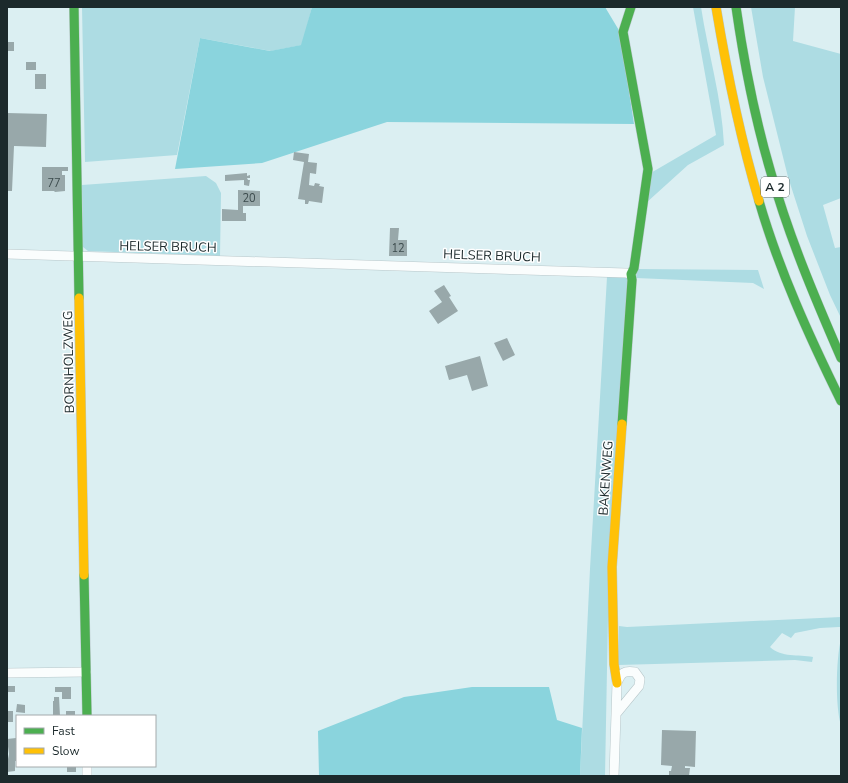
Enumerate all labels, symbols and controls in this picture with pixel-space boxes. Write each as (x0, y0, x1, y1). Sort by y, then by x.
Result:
house number: 77 (47, 176, 61, 191)
road number: A 2 (761, 177, 789, 197)
house number: 20 (242, 191, 256, 206)
street label: HELSER BRUCH (119, 237, 217, 257)
house number: 12 (391, 241, 405, 256)
street label: HELSER BRUCH (443, 245, 541, 267)
street label: BORNHOLZWEG (59, 310, 79, 414)
street label: BAKENWEG (594, 440, 618, 516)
legend (16, 715, 156, 767)
text: Fast (52, 723, 75, 739)
text: Slow (52, 743, 80, 759)

